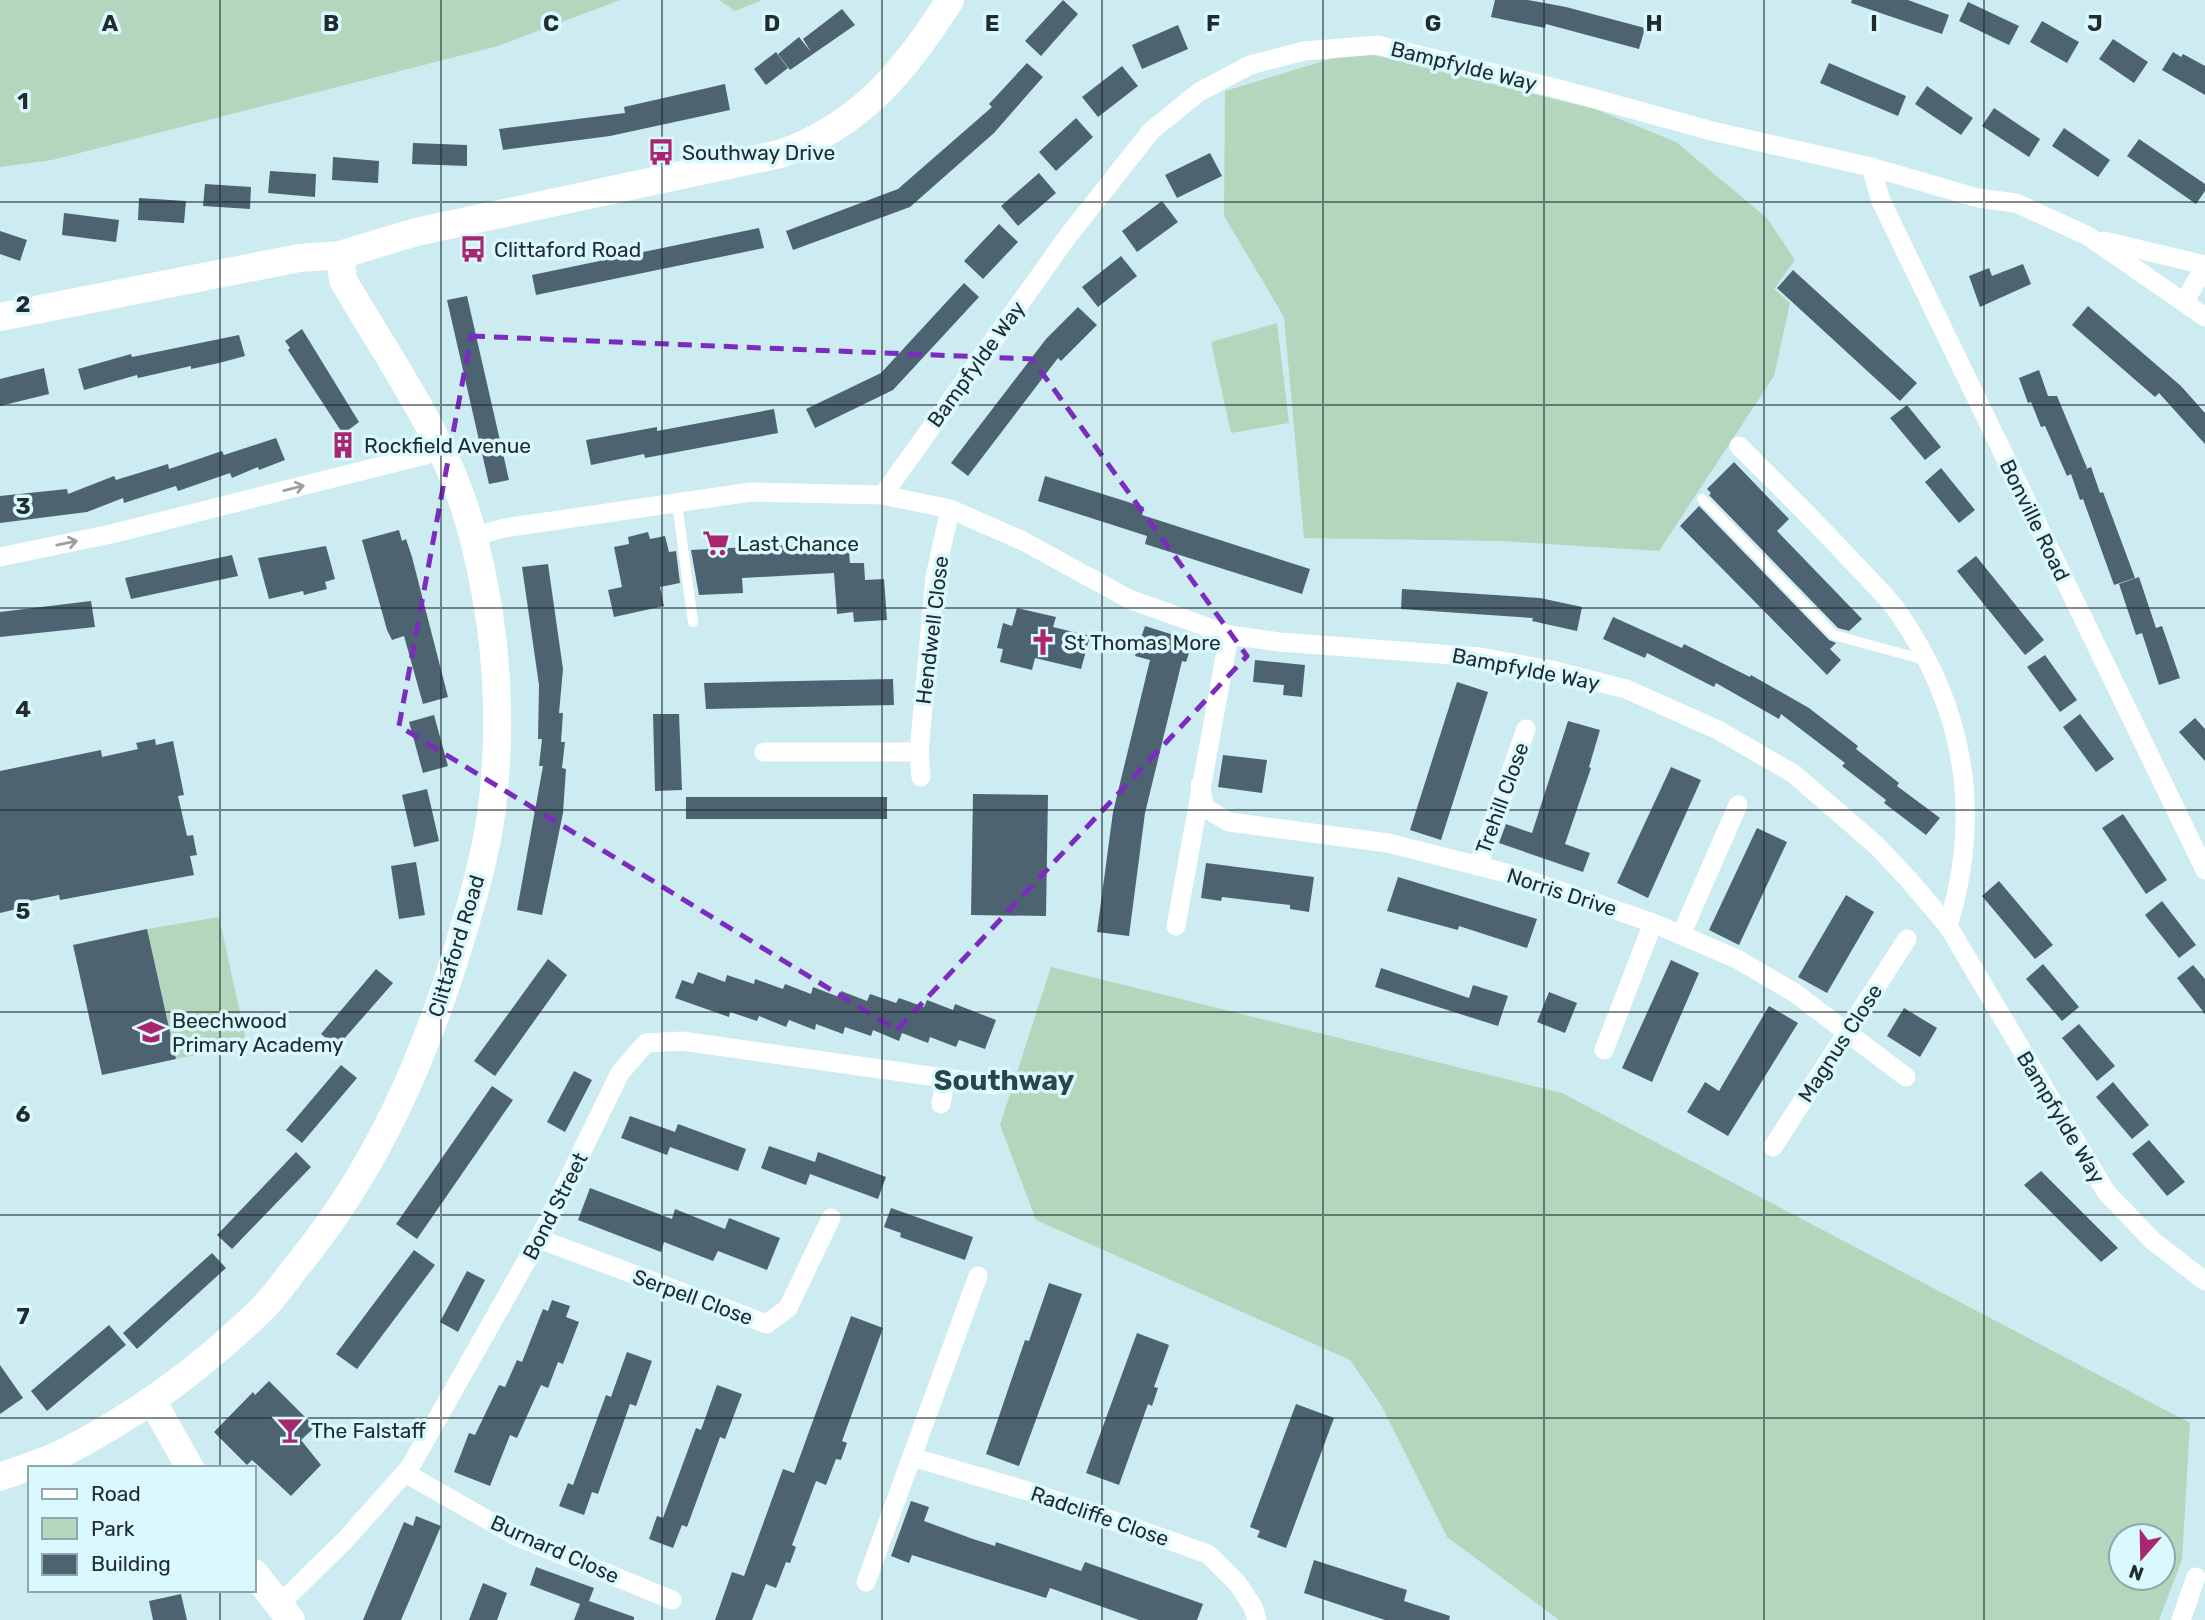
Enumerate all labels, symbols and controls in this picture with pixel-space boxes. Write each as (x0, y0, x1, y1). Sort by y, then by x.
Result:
text: A (102, 9, 119, 37)
text: B (323, 9, 339, 37)
text: C (543, 9, 559, 37)
text: D (764, 9, 780, 37)
text: E (985, 9, 999, 37)
text: F (1206, 9, 1220, 37)
text: G (1425, 9, 1441, 37)
text: H (1645, 9, 1663, 37)
text: I (1870, 9, 1878, 37)
text: J (2087, 9, 2103, 37)
street label: Bampfylde Way (1388, 36, 1540, 96)
text: 1 (17, 87, 29, 115)
bus stop icon: Southway Drive (646, 137, 676, 167)
place label: Southway Drive (682, 140, 835, 165)
bus stop icon: Clittaford Road (458, 234, 488, 264)
place label: Clittaford Road (494, 237, 641, 262)
text: 2 (16, 290, 30, 318)
street label: Bampfylde Way (922, 296, 1030, 432)
building icon: Rockfield Avenue (328, 430, 358, 460)
place label: Rockfield Avenue (364, 433, 531, 458)
street label: Bonville Road (1995, 455, 2075, 585)
one-way arrow (282, 481, 305, 494)
text: 3 (15, 492, 31, 520)
supermarket icon: Last Chance (701, 528, 731, 558)
place label: Last Chance (737, 531, 859, 556)
one-way arrow (55, 536, 78, 550)
street label: Hendwell Close (910, 554, 954, 706)
church icon: St Thomas More (1028, 627, 1058, 657)
place label: St Thomas More (1064, 630, 1221, 655)
street label: Bampfylde Way (1450, 642, 1602, 696)
text: 4 (15, 695, 31, 723)
street label: Trehill Close (1470, 739, 1534, 857)
street label: Norris Drive (1504, 862, 1620, 922)
street label: Clittaford Road (423, 872, 489, 1020)
text: 5 (16, 897, 31, 925)
street label: Magnus Close (1793, 979, 1887, 1107)
place label: Beechwood Primary Academy (172, 1008, 344, 1057)
school or university icon: Beechwood Primary Academy (136, 1017, 166, 1047)
street label: Bampfylde Way (2012, 1046, 2111, 1188)
district label: Southway (934, 1064, 1074, 1097)
text: 6 (16, 1100, 31, 1128)
street label: Bond Street (517, 1148, 593, 1264)
street label: Serpell Close (630, 1264, 756, 1330)
text: 7 (16, 1302, 30, 1330)
bar icon: The Falstaff (275, 1415, 305, 1445)
place label: The Falstaff (311, 1418, 426, 1443)
legend (28, 1466, 256, 1592)
text: Road (91, 1481, 141, 1506)
street label: Radcliffe Close (1028, 1481, 1172, 1551)
street label: Burnard Close (487, 1510, 623, 1588)
text: Park (91, 1516, 135, 1541)
north arrow (2107, 1522, 2177, 1592)
text: Building (91, 1551, 171, 1576)
text: N (2126, 1559, 2147, 1586)

